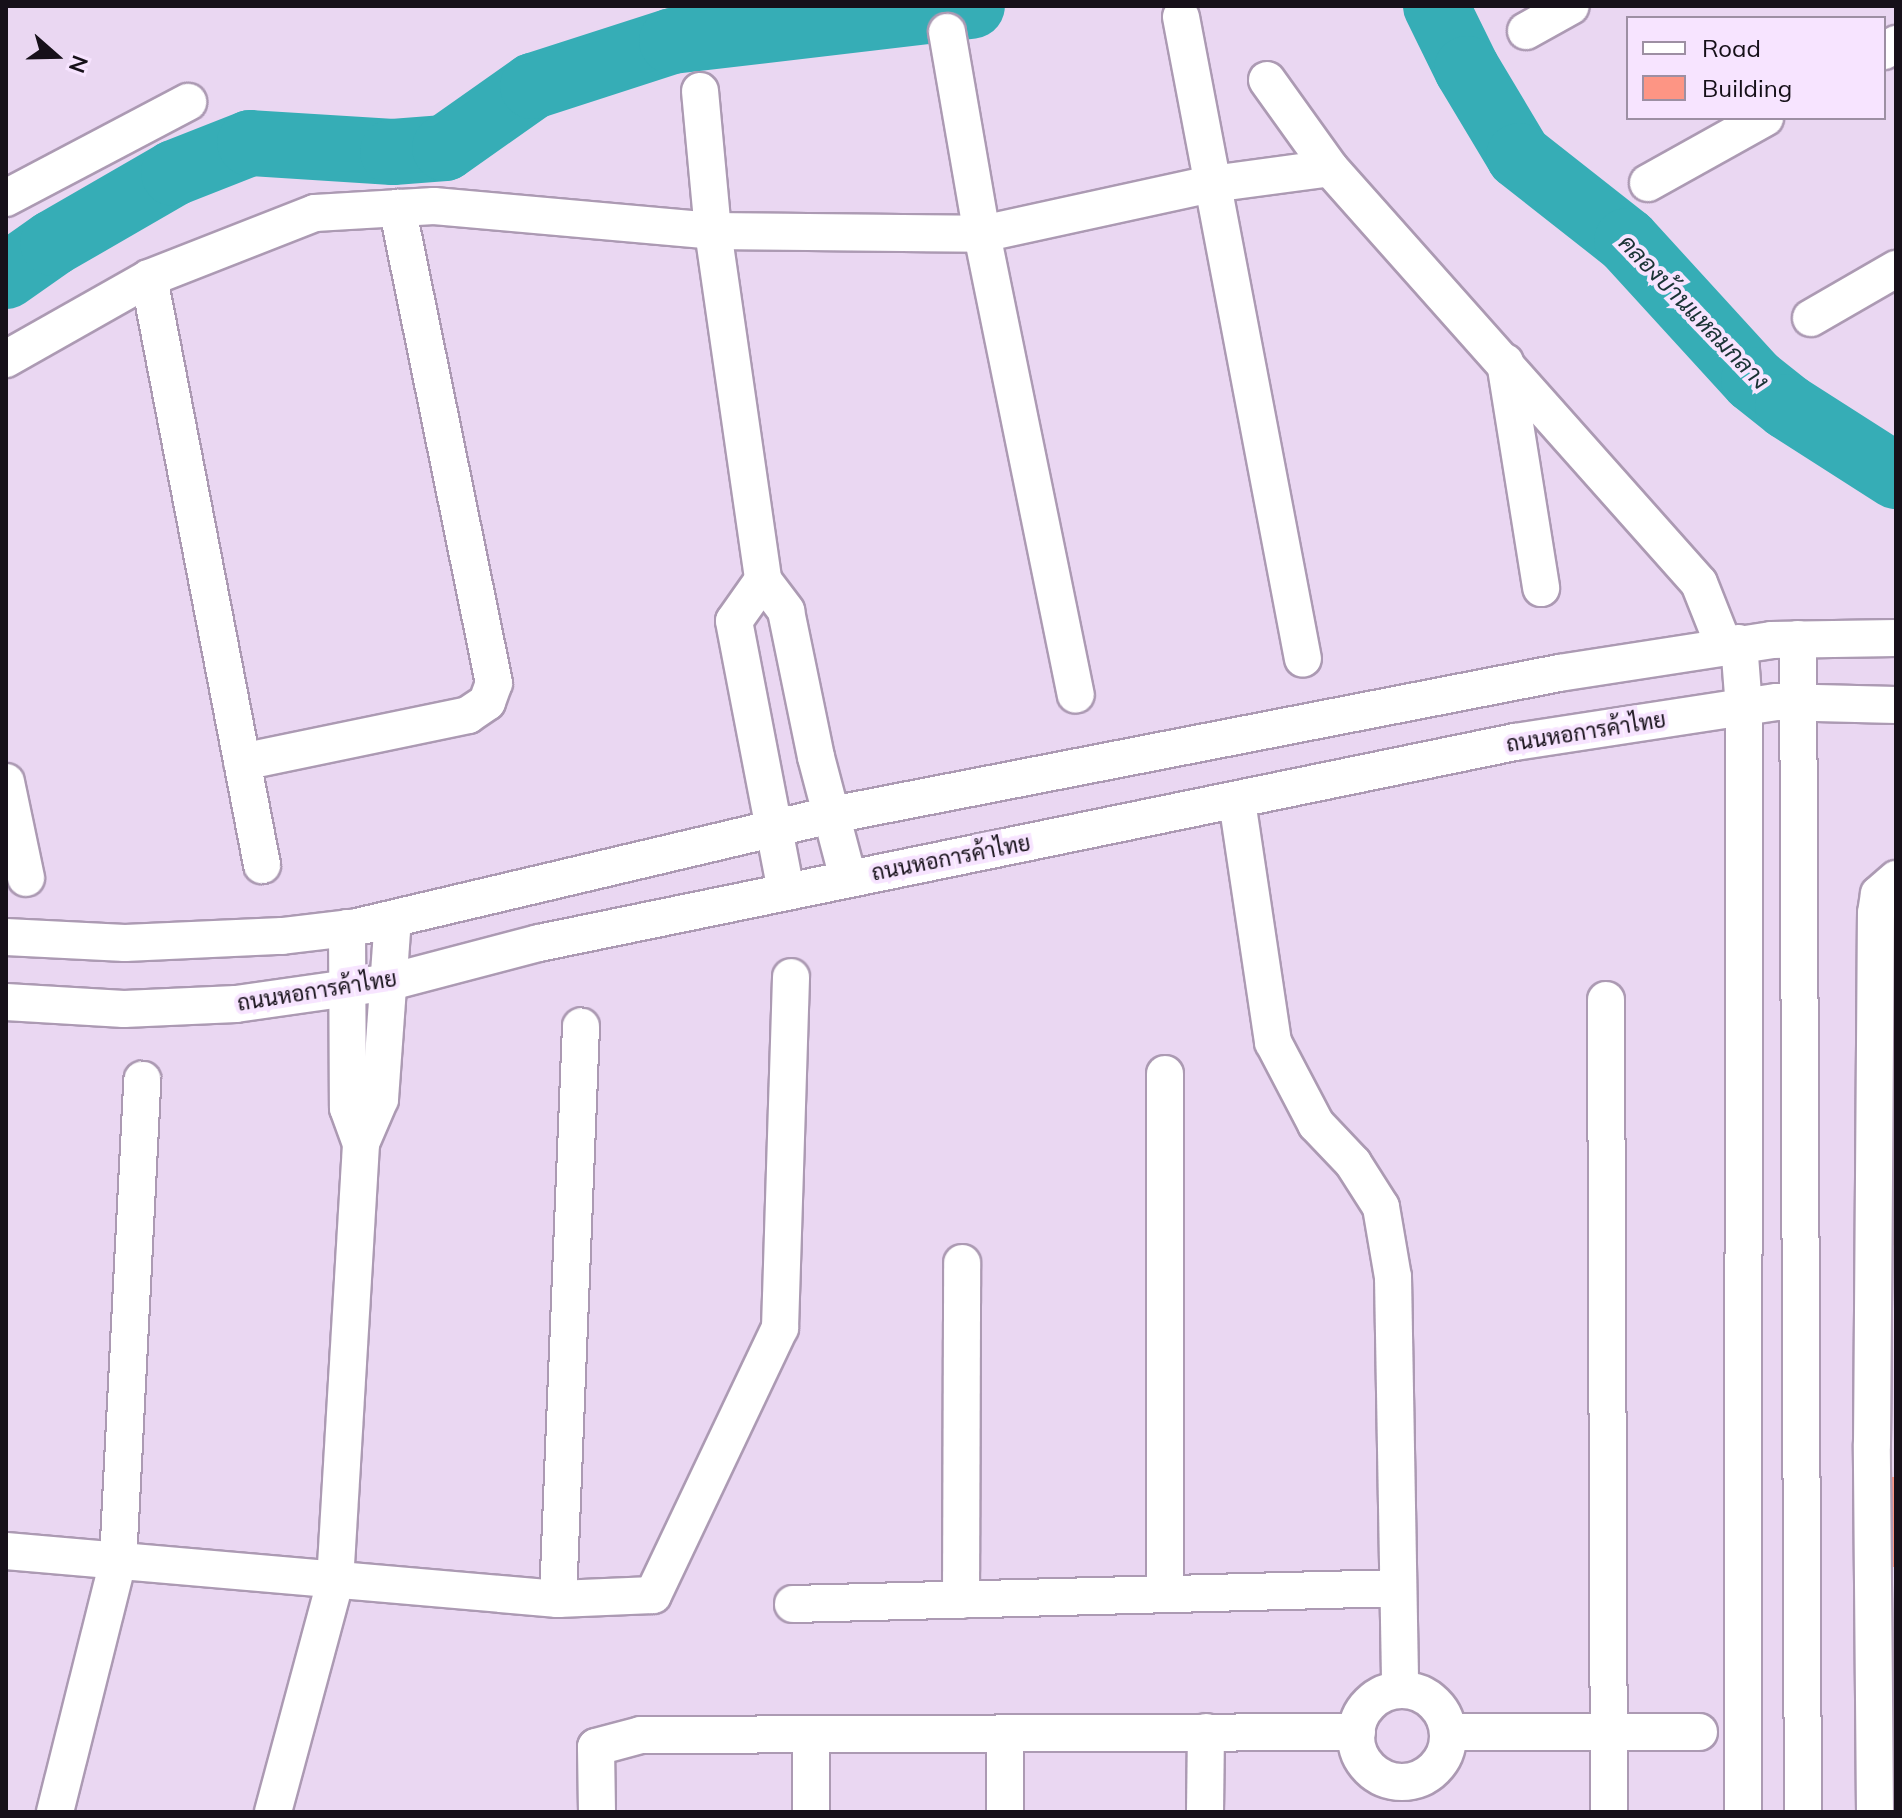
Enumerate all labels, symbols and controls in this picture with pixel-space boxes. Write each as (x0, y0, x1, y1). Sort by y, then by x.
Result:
north arrow (16, 16, 96, 96)
legend (1626, 16, 1886, 120)
text: Road (1702, 33, 1761, 63)
text: N (63, 52, 95, 77)
text: Building (1702, 73, 1792, 103)
water label: คลองบ้านแหลมกลาง (1613, 229, 1775, 395)
street label: ถนนหอการค้าไทย (1504, 706, 1668, 758)
street label: ถนนหอการค้าไทย (869, 830, 1033, 886)
street label: ถนนหอการค้าไทย (235, 965, 399, 1017)

